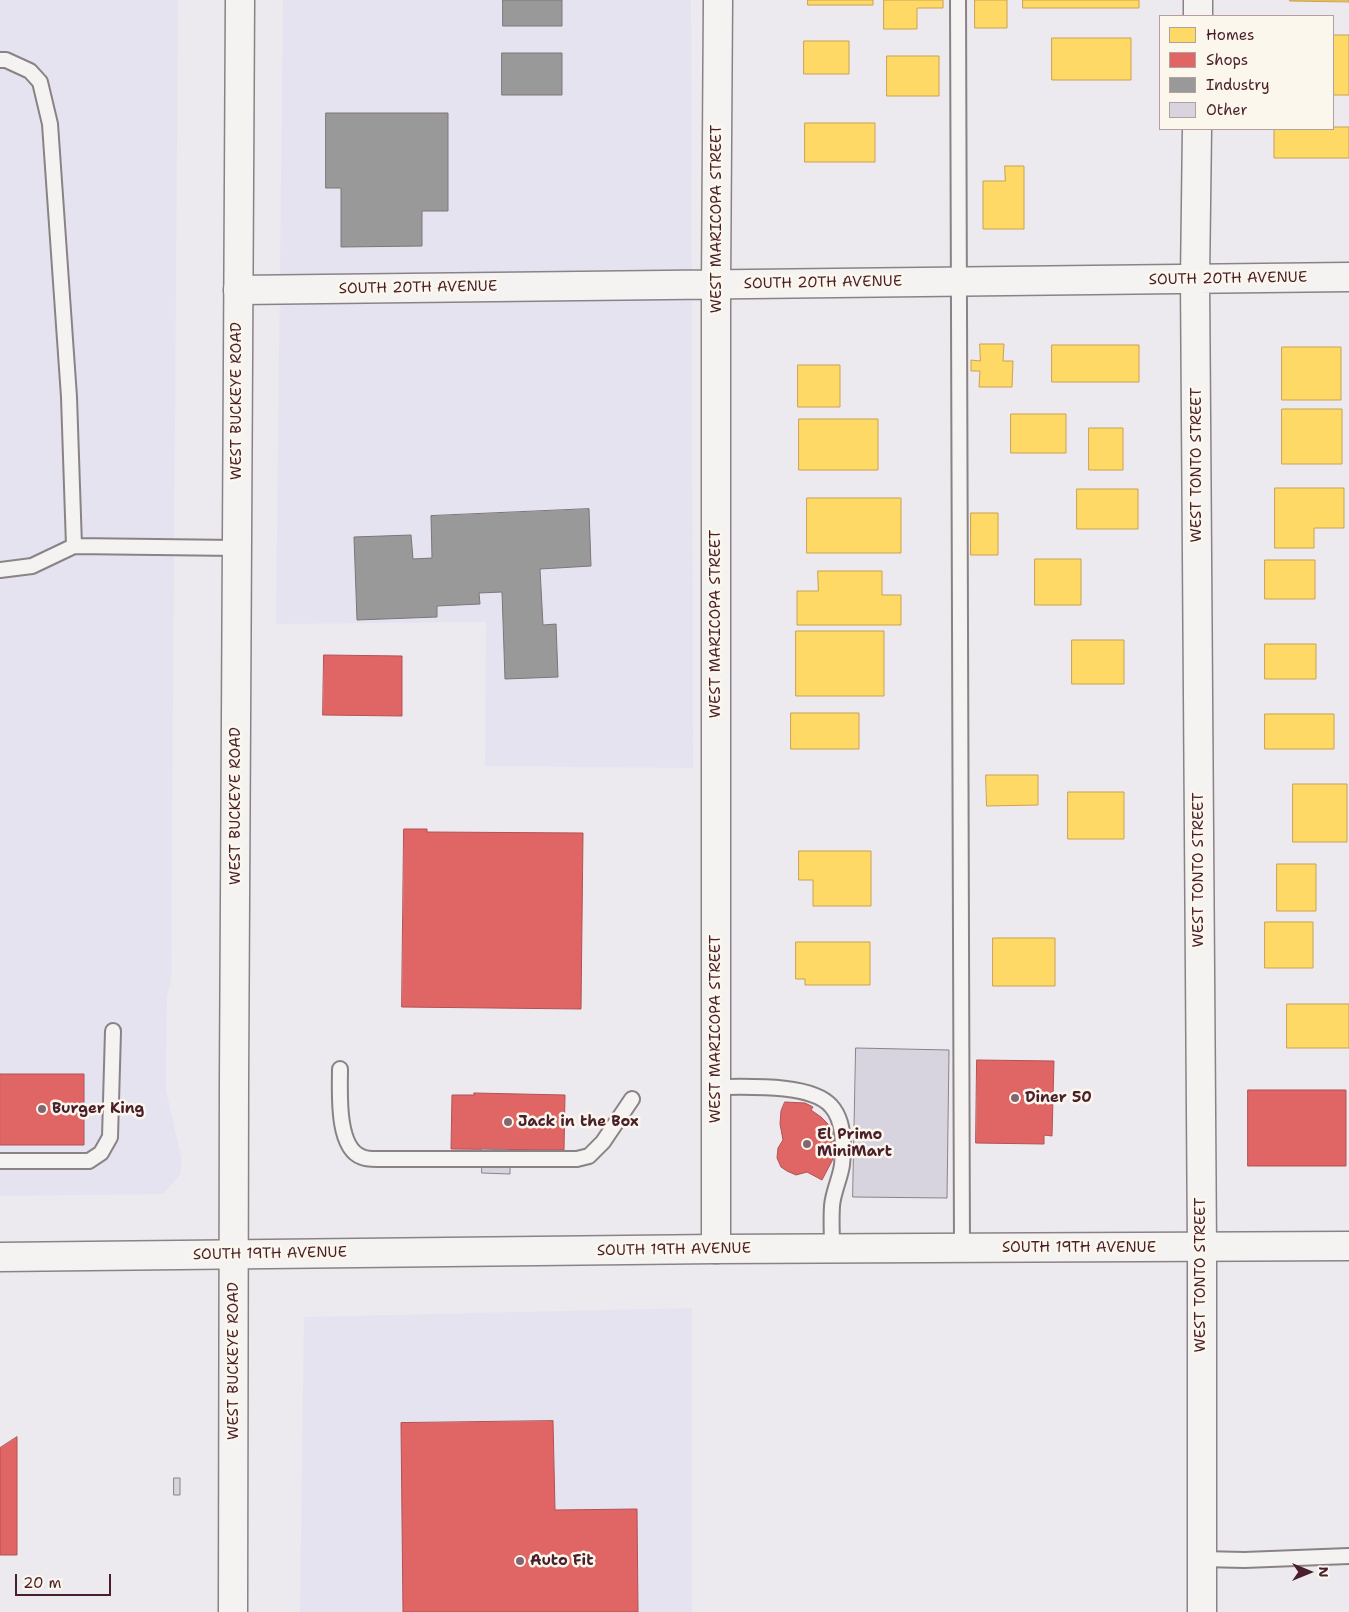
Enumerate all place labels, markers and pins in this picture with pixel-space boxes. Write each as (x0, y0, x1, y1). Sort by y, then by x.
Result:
place label: Diner 50 (1025, 1089, 1092, 1107)
marker: Diner 50 (1009, 1092, 1021, 1104)
place label: Burger King (52, 1100, 144, 1118)
marker: Burger King (36, 1103, 48, 1115)
place label: Jack in the Box (518, 1113, 639, 1131)
marker: Jack in the Box (502, 1116, 514, 1128)
place label: El Primo MiniMart (817, 1126, 892, 1161)
marker: El Primo MiniMart (801, 1138, 813, 1150)
place label: Auto Fit (530, 1552, 593, 1570)
marker: Auto Fit (514, 1555, 526, 1567)

